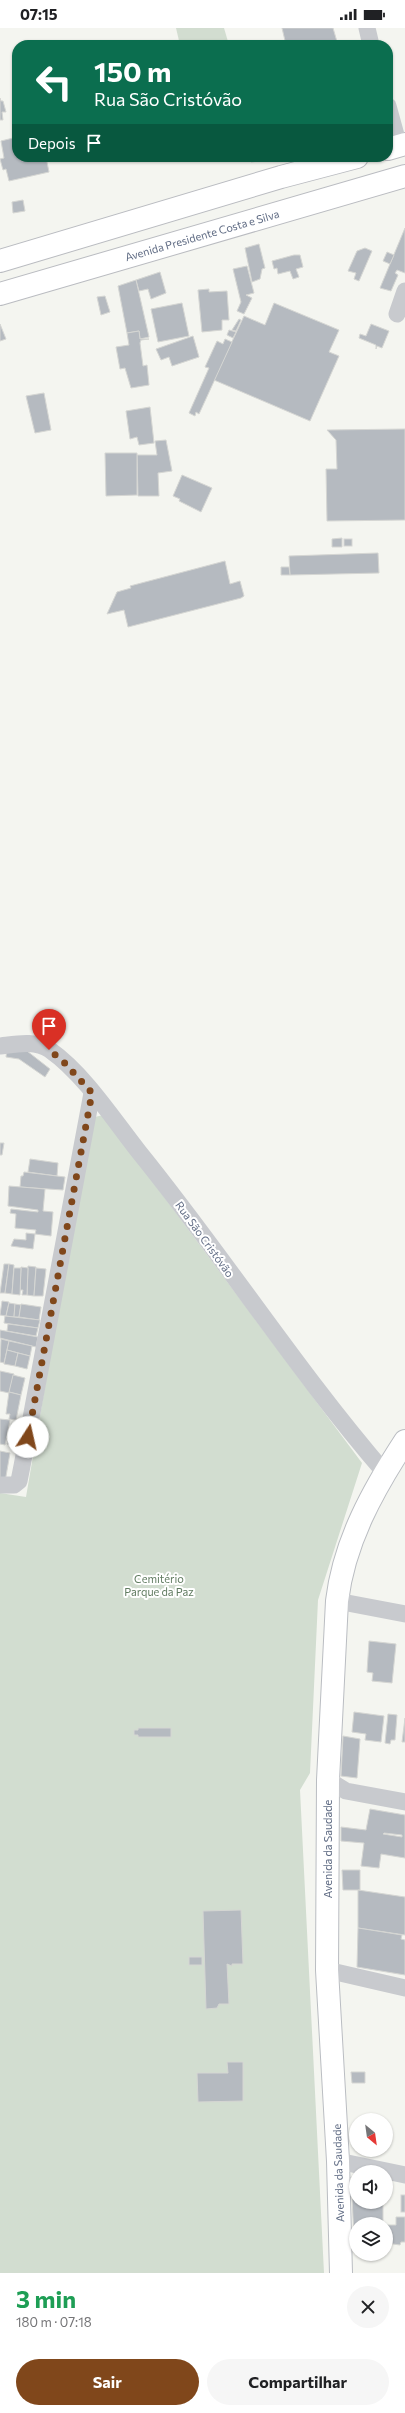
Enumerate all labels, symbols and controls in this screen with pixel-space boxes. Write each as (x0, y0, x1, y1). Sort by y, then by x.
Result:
text: 07:15 (20, 5, 58, 23)
text: 150 m (94, 54, 171, 88)
icon: left (28, 56, 80, 108)
text: Rua São Cristóvão (94, 88, 242, 110)
icon: arrive (83, 132, 105, 154)
text: Depois (28, 134, 75, 152)
street label: Avenida Presidente Costa e Silva (123, 207, 281, 263)
pin (32, 1009, 66, 1050)
icon: arrive (38, 1015, 60, 1037)
street label: Rua São Cristóvão (173, 1199, 237, 1280)
position arrow (7, 1416, 49, 1458)
park label: Cemitério Parque da Paz (124, 1572, 194, 1598)
street label: Avenida da Saudade (321, 1800, 334, 1898)
north arrow (349, 2113, 393, 2157)
map controls (349, 2113, 393, 2261)
street label: Avenida da Saudade (330, 2123, 346, 2222)
button: sound (349, 2165, 393, 2209)
button: layers (349, 2217, 393, 2261)
text: 3 min (16, 2284, 76, 2313)
button: close (347, 2286, 389, 2328)
text: 180 m · 07:18 (16, 2314, 92, 2330)
button: Sair (16, 2359, 199, 2405)
button: Compartilhar (207, 2359, 389, 2405)

